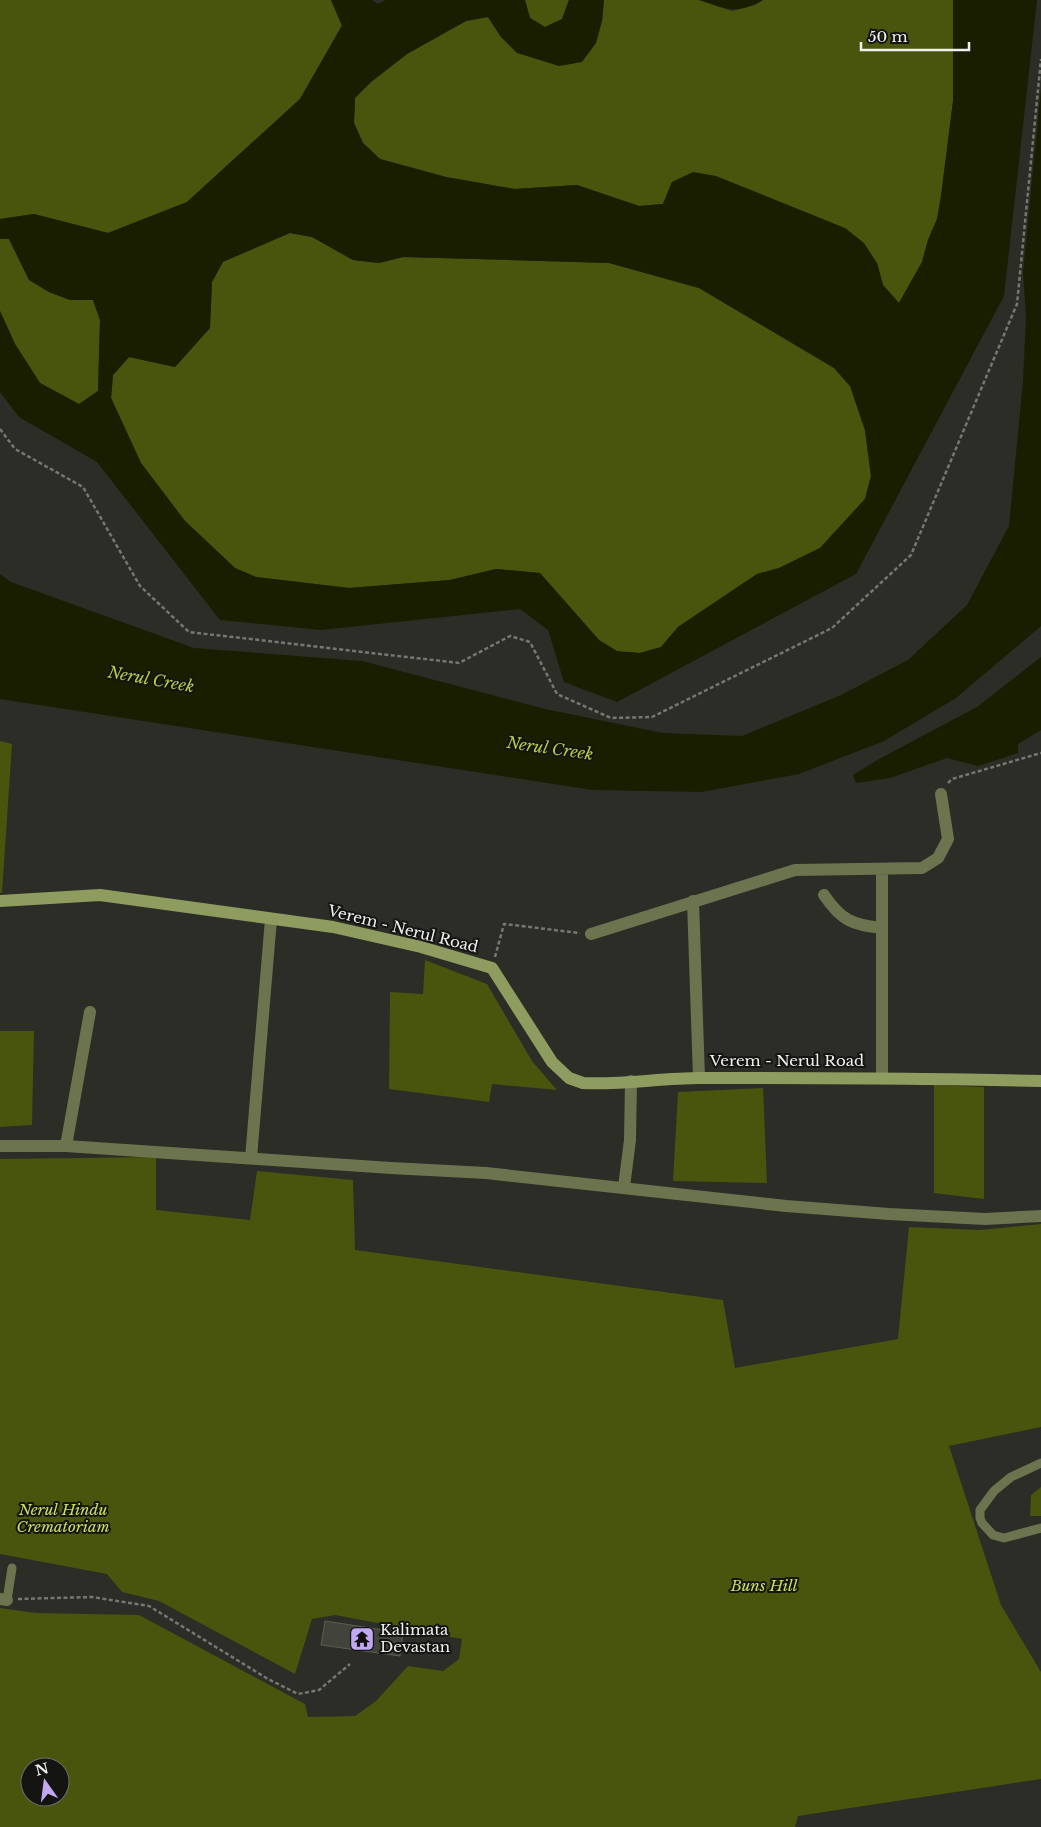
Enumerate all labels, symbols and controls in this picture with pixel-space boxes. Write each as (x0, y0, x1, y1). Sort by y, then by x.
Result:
scale bar (861, 20, 968, 52)
text: 50 m (868, 27, 908, 46)
water label: Nerul Creek (105, 661, 196, 696)
water label: Nerul Creek (504, 732, 595, 764)
street label: Verem - Nerul Road (325, 900, 480, 956)
street label: Verem - Nerul Road (709, 1051, 864, 1070)
park label: Nerul Hindu Crematoriam (16, 1500, 110, 1536)
park label: Buns Hill (730, 1576, 798, 1595)
place label: Kalimata Devastan (380, 1620, 450, 1656)
temple icon: Kalimata Devastan (349, 1626, 375, 1652)
north arrow (20, 1757, 70, 1807)
text: N (33, 1759, 50, 1780)

